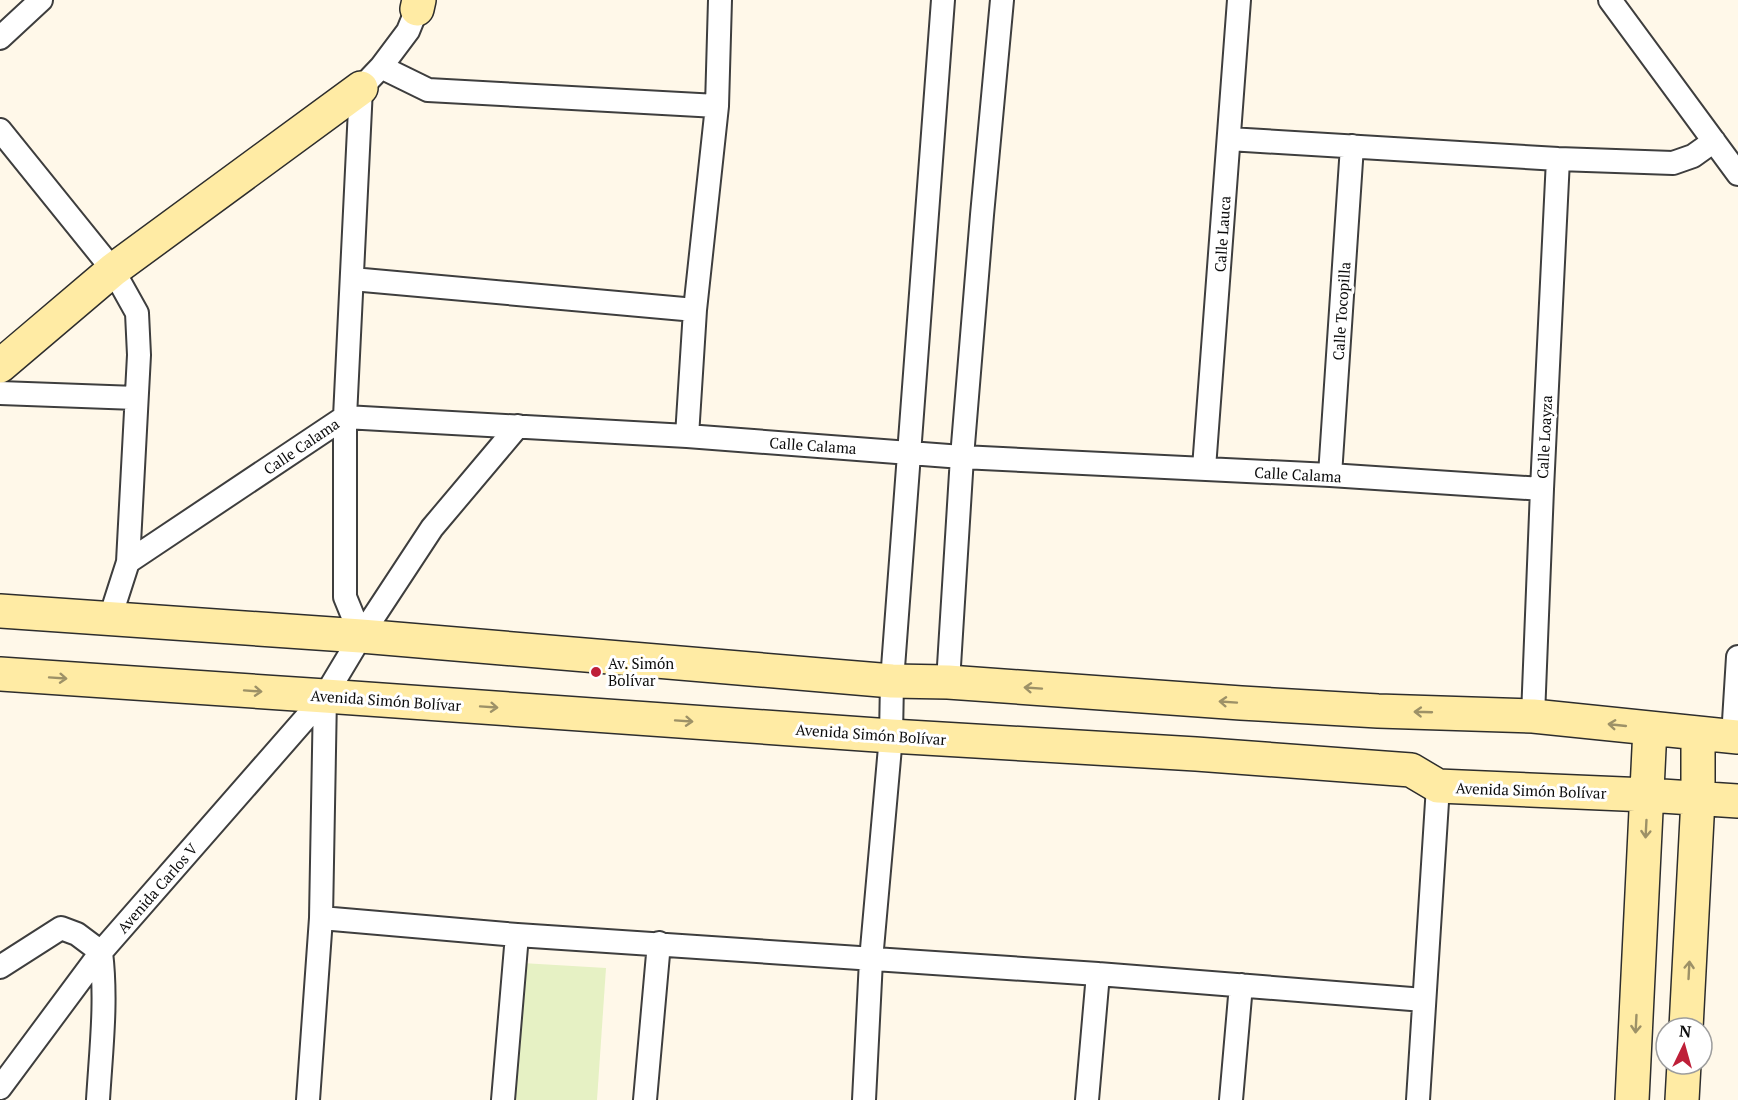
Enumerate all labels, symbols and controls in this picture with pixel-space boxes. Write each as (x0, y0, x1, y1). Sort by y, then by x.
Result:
street label: Calle Lauca (1209, 195, 1235, 273)
street label: Calle Tocopilla (1328, 261, 1354, 361)
street label: Calle Loayza (1532, 394, 1556, 479)
street label: Calle Calama (259, 413, 343, 479)
street label: Calle Calama (769, 432, 858, 458)
street label: Calle Calama (1254, 462, 1343, 486)
place label: Av. Simón Bolívar (608, 653, 674, 690)
marker: Av. Simón Bolívar (589, 665, 603, 679)
one-way arrow (48, 673, 68, 684)
one-way arrow (1024, 682, 1044, 693)
one-way arrow (242, 685, 262, 696)
street label: Avenida Simón Bolívar (310, 685, 462, 715)
one-way arrow (1218, 697, 1238, 708)
one-way arrow (479, 702, 499, 713)
one-way arrow (1413, 707, 1433, 718)
one-way arrow (673, 716, 693, 727)
street label: Avenida Simón Bolívar (795, 719, 947, 749)
one-way arrow (1608, 719, 1628, 730)
street label: Avenida Simón Bolívar (1455, 777, 1607, 803)
one-way arrow (1640, 818, 1651, 838)
street label: Avenida Carlos V (112, 838, 202, 937)
one-way arrow (1684, 960, 1695, 980)
one-way arrow (1630, 1013, 1641, 1033)
north arrow (1654, 1016, 1714, 1076)
text: N (1678, 1020, 1692, 1043)

